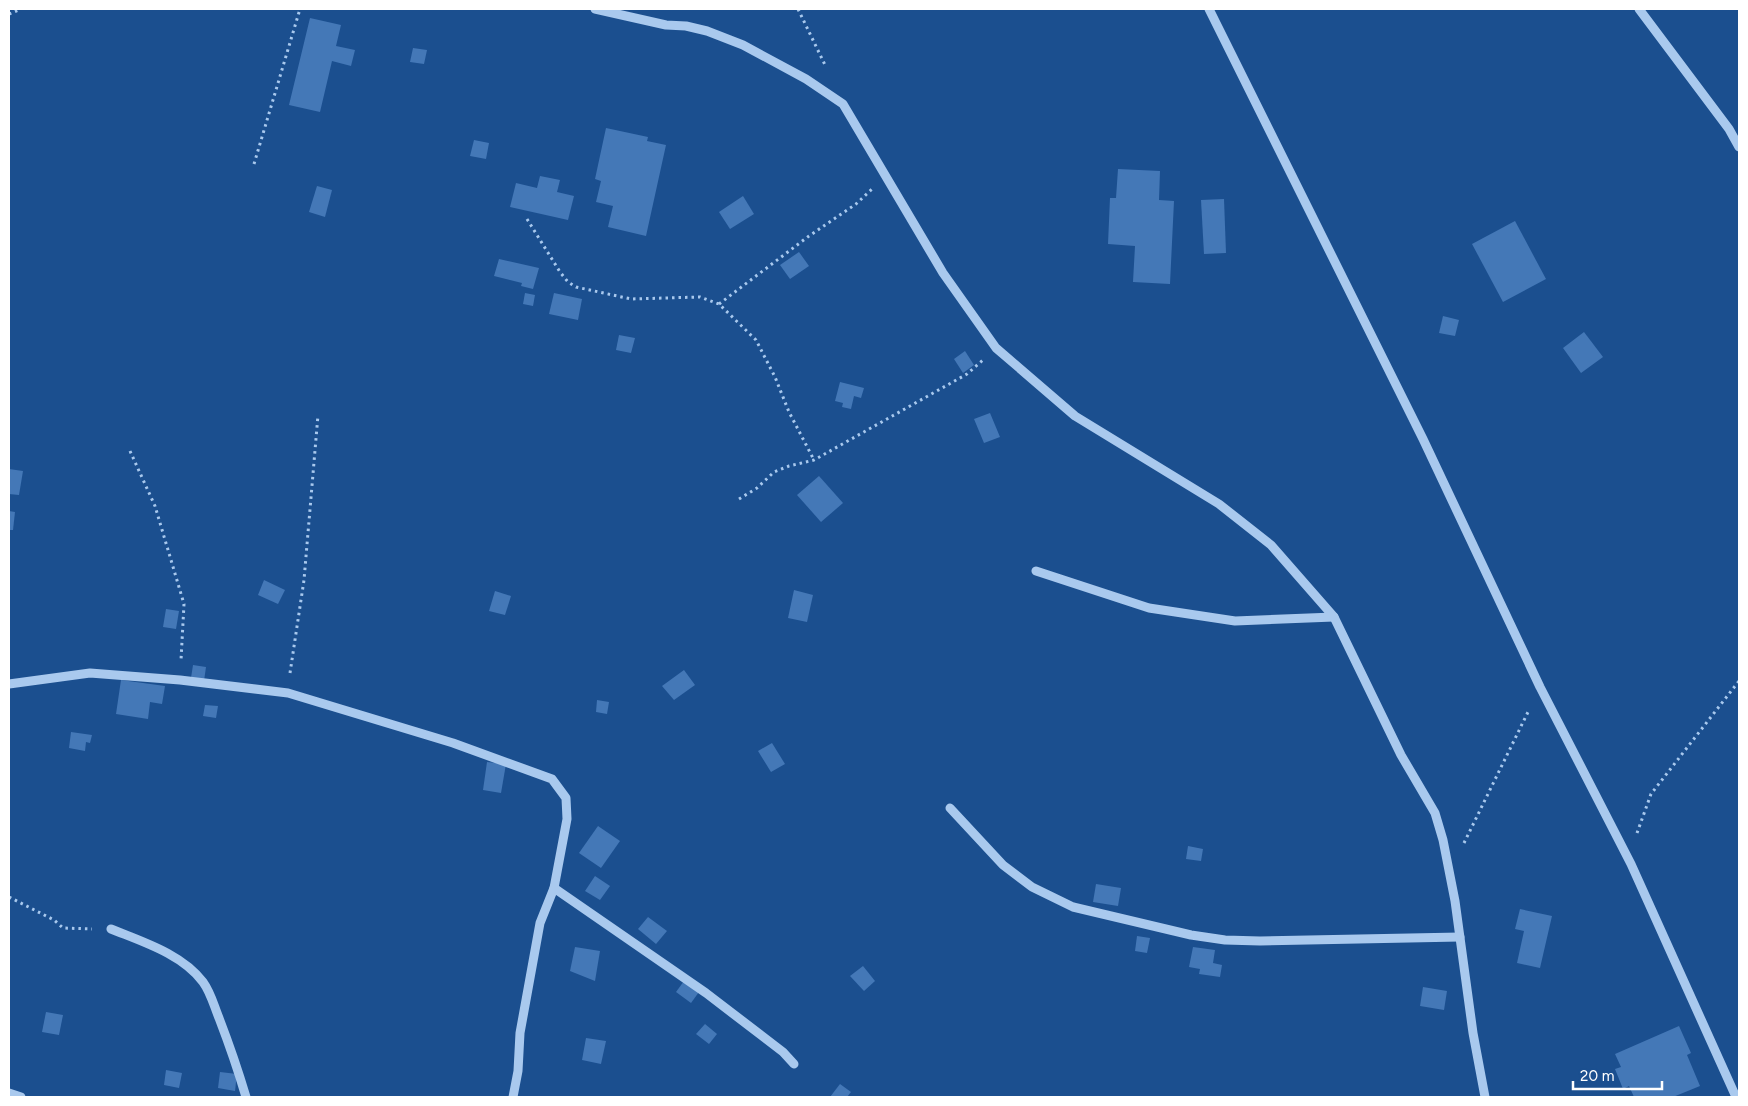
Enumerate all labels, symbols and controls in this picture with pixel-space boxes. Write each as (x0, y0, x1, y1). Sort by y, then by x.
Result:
scale bar (1573, 1058, 1662, 1090)
text: 20 m (1580, 1067, 1614, 1085)

